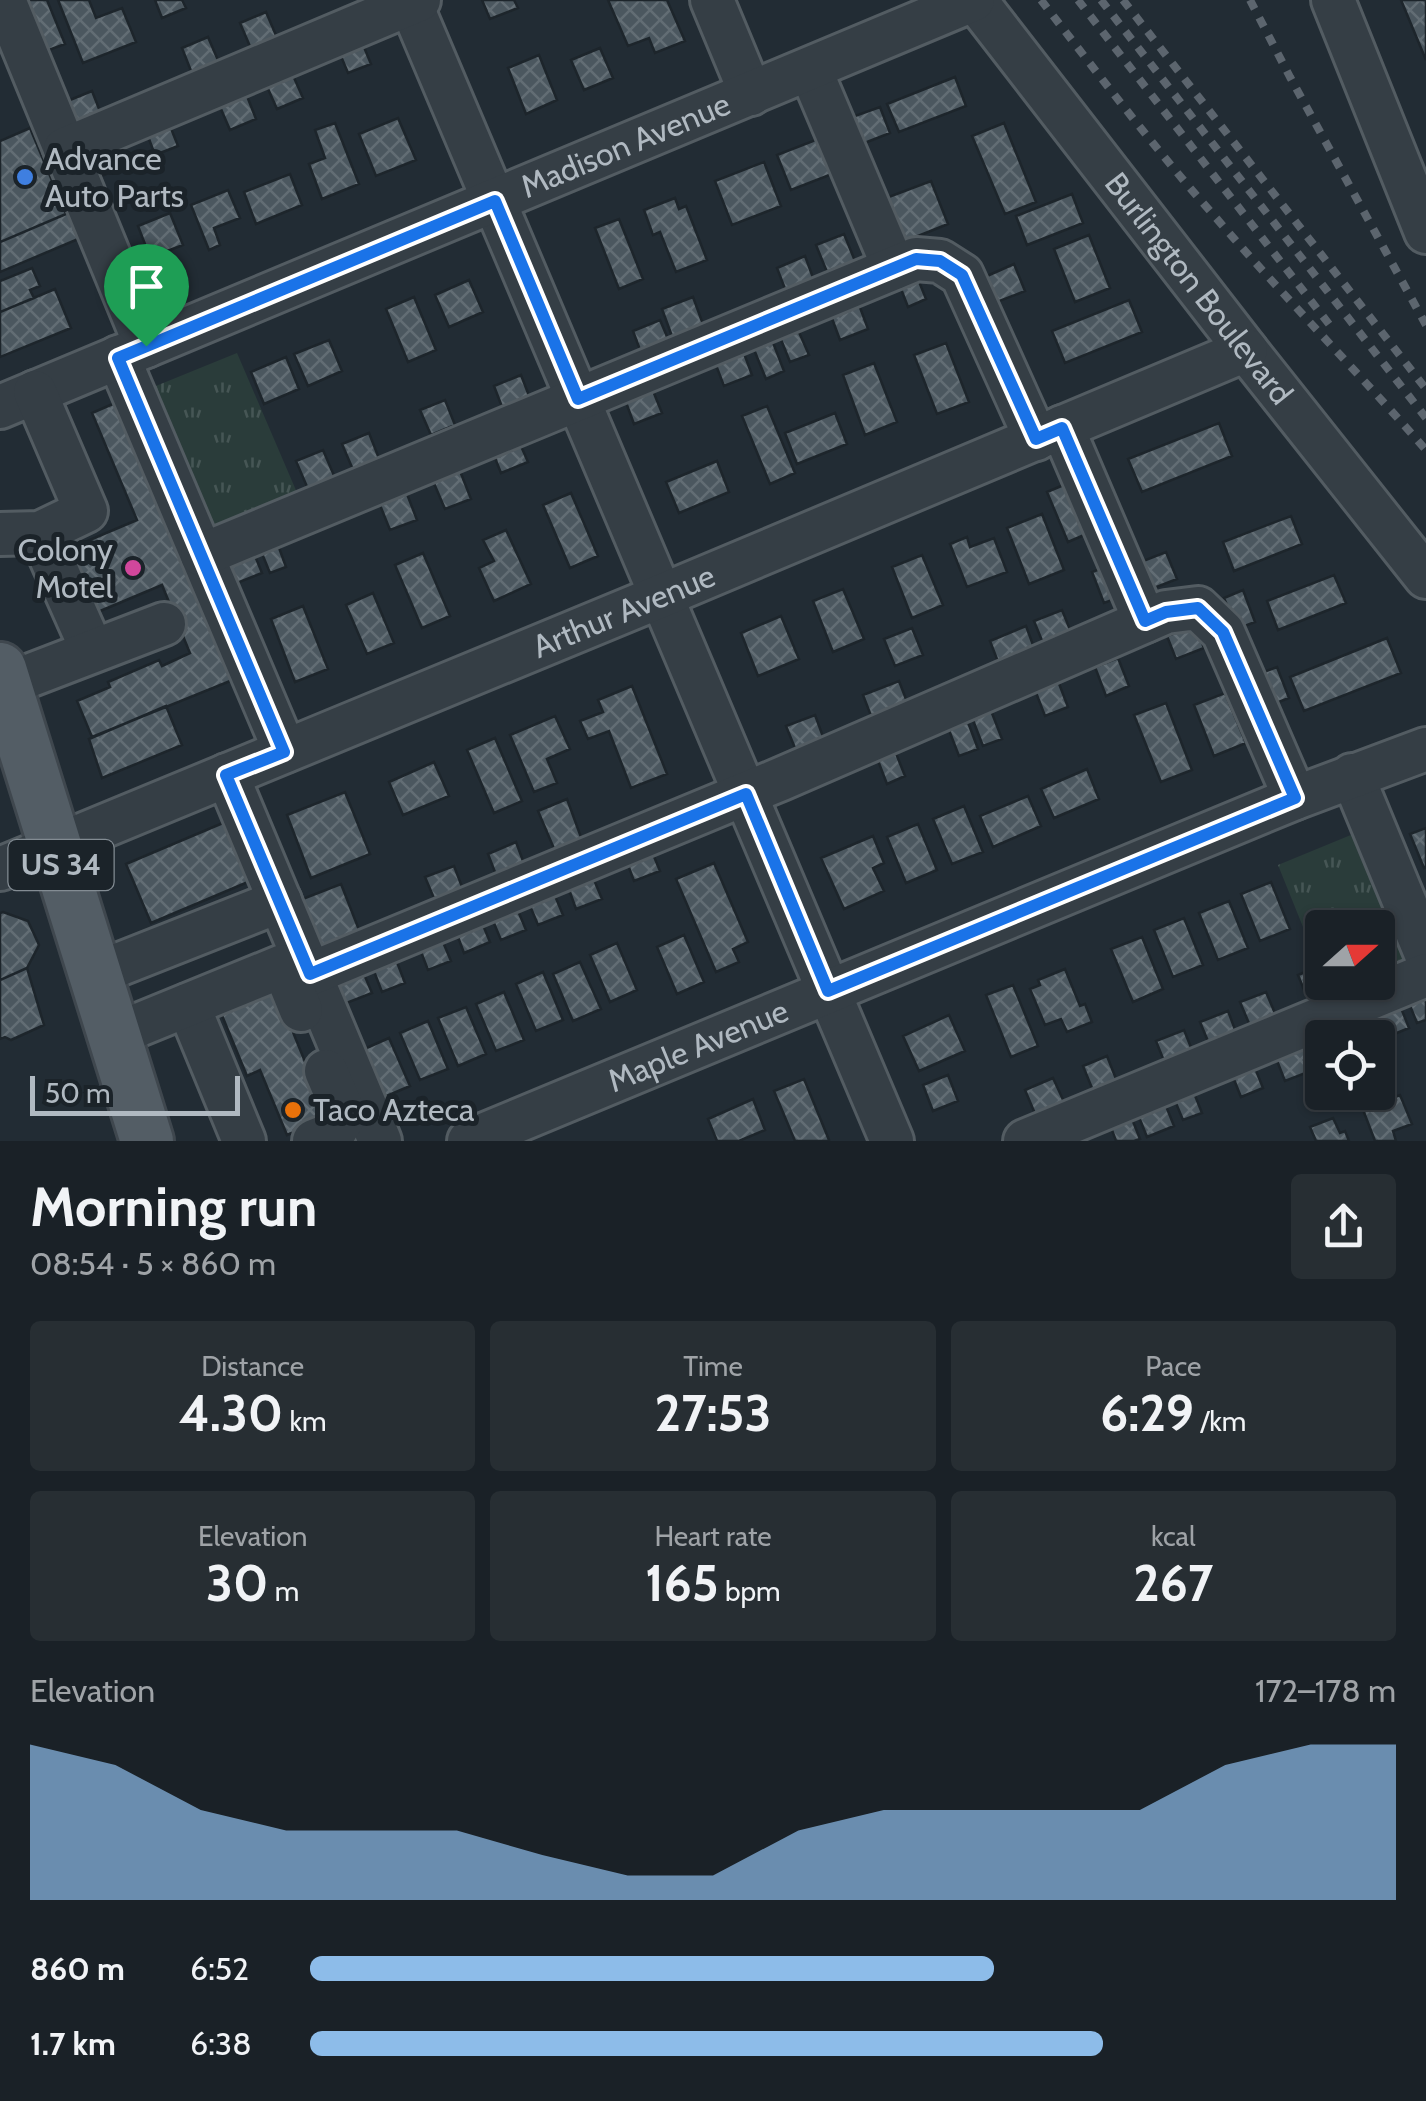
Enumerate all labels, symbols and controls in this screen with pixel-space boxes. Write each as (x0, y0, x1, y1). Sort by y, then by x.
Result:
street label: Madison Avenue (515, 84, 736, 206)
place label: Advance Auto Parts (45, 139, 184, 215)
street label: Burlington Boulevard (1097, 164, 1301, 412)
marker: Advance Auto Parts (14, 166, 36, 188)
pin (104, 244, 189, 347)
icon: arrive (119, 259, 174, 314)
place label: Colony Motel (18, 530, 113, 606)
street label: Arthur Avenue (527, 556, 721, 666)
marker: Colony Motel (122, 557, 144, 579)
road number: US 34 (8, 840, 114, 890)
north arrow (1305, 910, 1395, 1000)
map controls (1305, 910, 1395, 1110)
street label: Maple Avenue (602, 991, 794, 1100)
button: locate (1305, 1020, 1395, 1110)
scale bar (30, 1071, 240, 1116)
text: 50 m (45, 1076, 111, 1110)
place label: Taco Azteca (313, 1090, 475, 1129)
marker: Taco Azteca (282, 1099, 304, 1121)
text: Morning run (30, 1173, 317, 1240)
button: share (1291, 1174, 1396, 1279)
text: 08:54 · 5 × 860 m (30, 1244, 276, 1283)
text: Distance (201, 1349, 304, 1383)
text: Time (683, 1349, 743, 1383)
text: Pace (1145, 1349, 1201, 1383)
text: 4.30 (179, 1383, 283, 1444)
text: 27:53 (655, 1383, 771, 1444)
text: 6:29 (1100, 1383, 1194, 1444)
text: km (283, 1404, 327, 1438)
text: /km (1194, 1404, 1246, 1438)
text: Elevation (198, 1519, 307, 1553)
text: Heart rate (654, 1519, 772, 1553)
text: kcal (1151, 1519, 1196, 1553)
text: 30 (206, 1553, 268, 1614)
text: 165 (645, 1553, 719, 1614)
text: 267 (1133, 1553, 1213, 1614)
text: m (268, 1574, 299, 1608)
text: bpm (719, 1574, 781, 1608)
text: Elevation (30, 1671, 155, 1710)
text: 172–178 m (1255, 1671, 1396, 1710)
text: 860 m (30, 1949, 125, 1988)
text: 6:52 (190, 1949, 249, 1988)
text: 1.7 km (30, 2024, 116, 2063)
text: 6:38 (190, 2024, 252, 2063)

